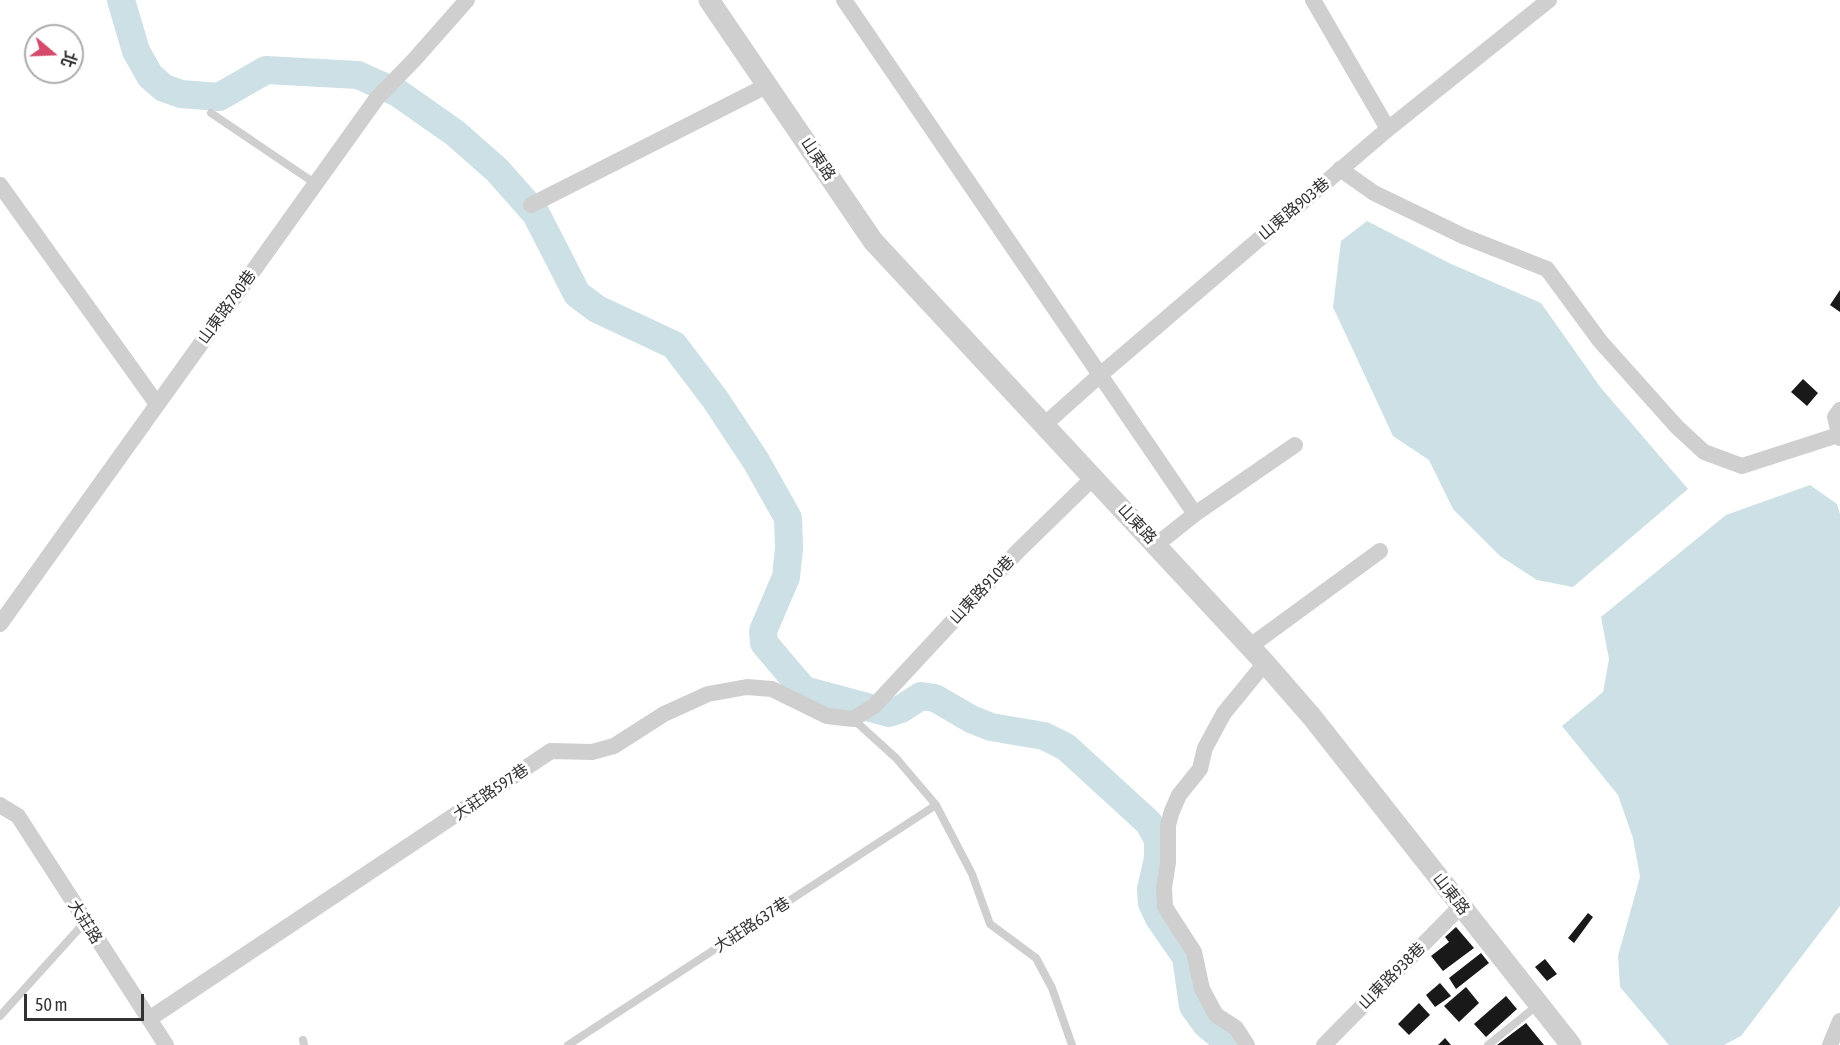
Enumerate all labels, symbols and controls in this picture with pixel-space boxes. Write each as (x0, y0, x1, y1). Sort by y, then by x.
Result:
north arrow (24, 24, 84, 84)
text: 北 (58, 49, 80, 70)
street label: 山東路 (797, 134, 839, 184)
street label: 山東路903巷 (1255, 174, 1333, 244)
street label: 山東路780巷 (194, 266, 260, 348)
street label: 山東路 (1114, 500, 1160, 548)
street label: 山東路910巷 (945, 552, 1019, 628)
street label: 大莊路597巷 (450, 760, 532, 824)
street label: 山東路 (1429, 869, 1473, 919)
street label: 大莊路637巷 (710, 893, 794, 957)
street label: 大莊路 (64, 897, 106, 947)
street label: 山東路938巷 (1355, 939, 1429, 1013)
scale bar (27, 982, 147, 1020)
text: 50 m (35, 994, 67, 1015)

